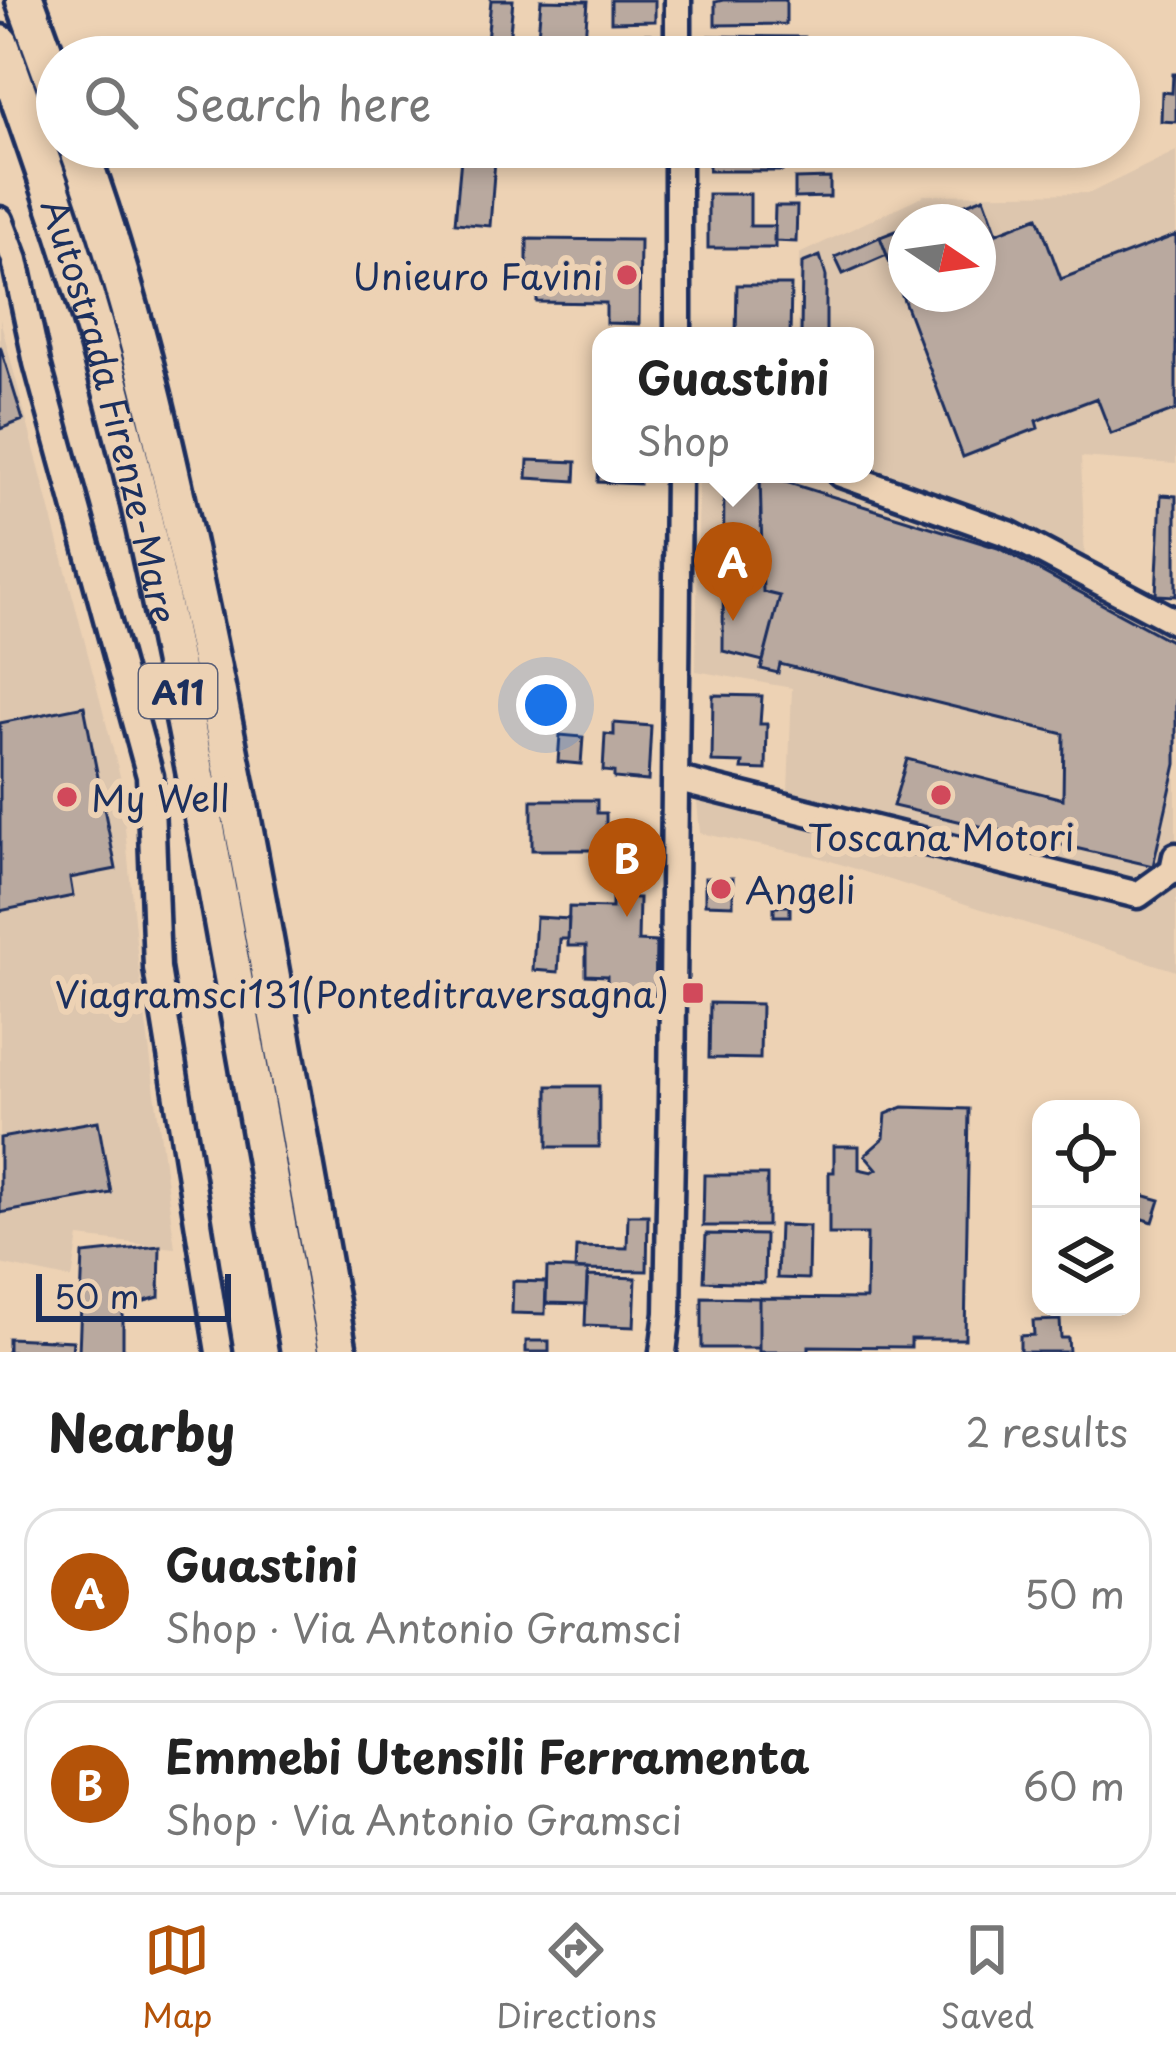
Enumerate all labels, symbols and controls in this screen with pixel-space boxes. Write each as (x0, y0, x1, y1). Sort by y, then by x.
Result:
search box (36, 36, 1140, 168)
text: Search here (174, 68, 431, 136)
icon: search (78, 69, 144, 135)
street label: Autostrada Firenze-Mare (29, 191, 192, 629)
north arrow (888, 204, 996, 312)
place label: Unieuro Favini (353, 248, 603, 302)
marker: Unieuro Favini (614, 262, 640, 288)
popup (592, 327, 874, 483)
text: Guastini (637, 342, 829, 410)
text: Shop (637, 410, 730, 469)
pin: A (694, 522, 772, 621)
road number: A11 (139, 664, 217, 718)
your location (516, 675, 576, 735)
place label: My Well (91, 770, 230, 824)
marker: Toscana Motori (928, 782, 954, 808)
marker: My Well (54, 784, 80, 810)
place label: Toscana Motori (807, 809, 1075, 863)
pin: B (588, 818, 666, 917)
place label: Angeli (745, 862, 855, 916)
marker: Angeli (708, 876, 734, 902)
place label: Viagramsci131(Ponteditraversagna) (55, 966, 669, 1020)
marker: Viagramsci131(Ponteditraversagna) (680, 980, 706, 1006)
map controls (1032, 1100, 1140, 1316)
button: locate (1032, 1100, 1140, 1208)
button: layers (1032, 1208, 1140, 1316)
scale bar (36, 1268, 231, 1321)
text: 50 m (54, 1270, 140, 1320)
text: Nearby (48, 1392, 235, 1469)
text: 2 results (966, 1401, 1128, 1460)
text: Guastini (165, 1529, 358, 1597)
text: A (75, 1563, 105, 1622)
text: 50 m (1024, 1563, 1125, 1622)
text: Shop · Via Antonio Gramsci (165, 1597, 682, 1656)
text: Emmebi Utensili Ferramenta (165, 1721, 810, 1789)
text: B (77, 1755, 103, 1814)
text: 60 m (1023, 1755, 1125, 1814)
text: Shop · Via Antonio Gramsci (165, 1789, 682, 1848)
tab: Map (142, 1917, 212, 2039)
tab: Directions (496, 1917, 657, 2039)
tab: Saved (940, 1917, 1034, 2039)

